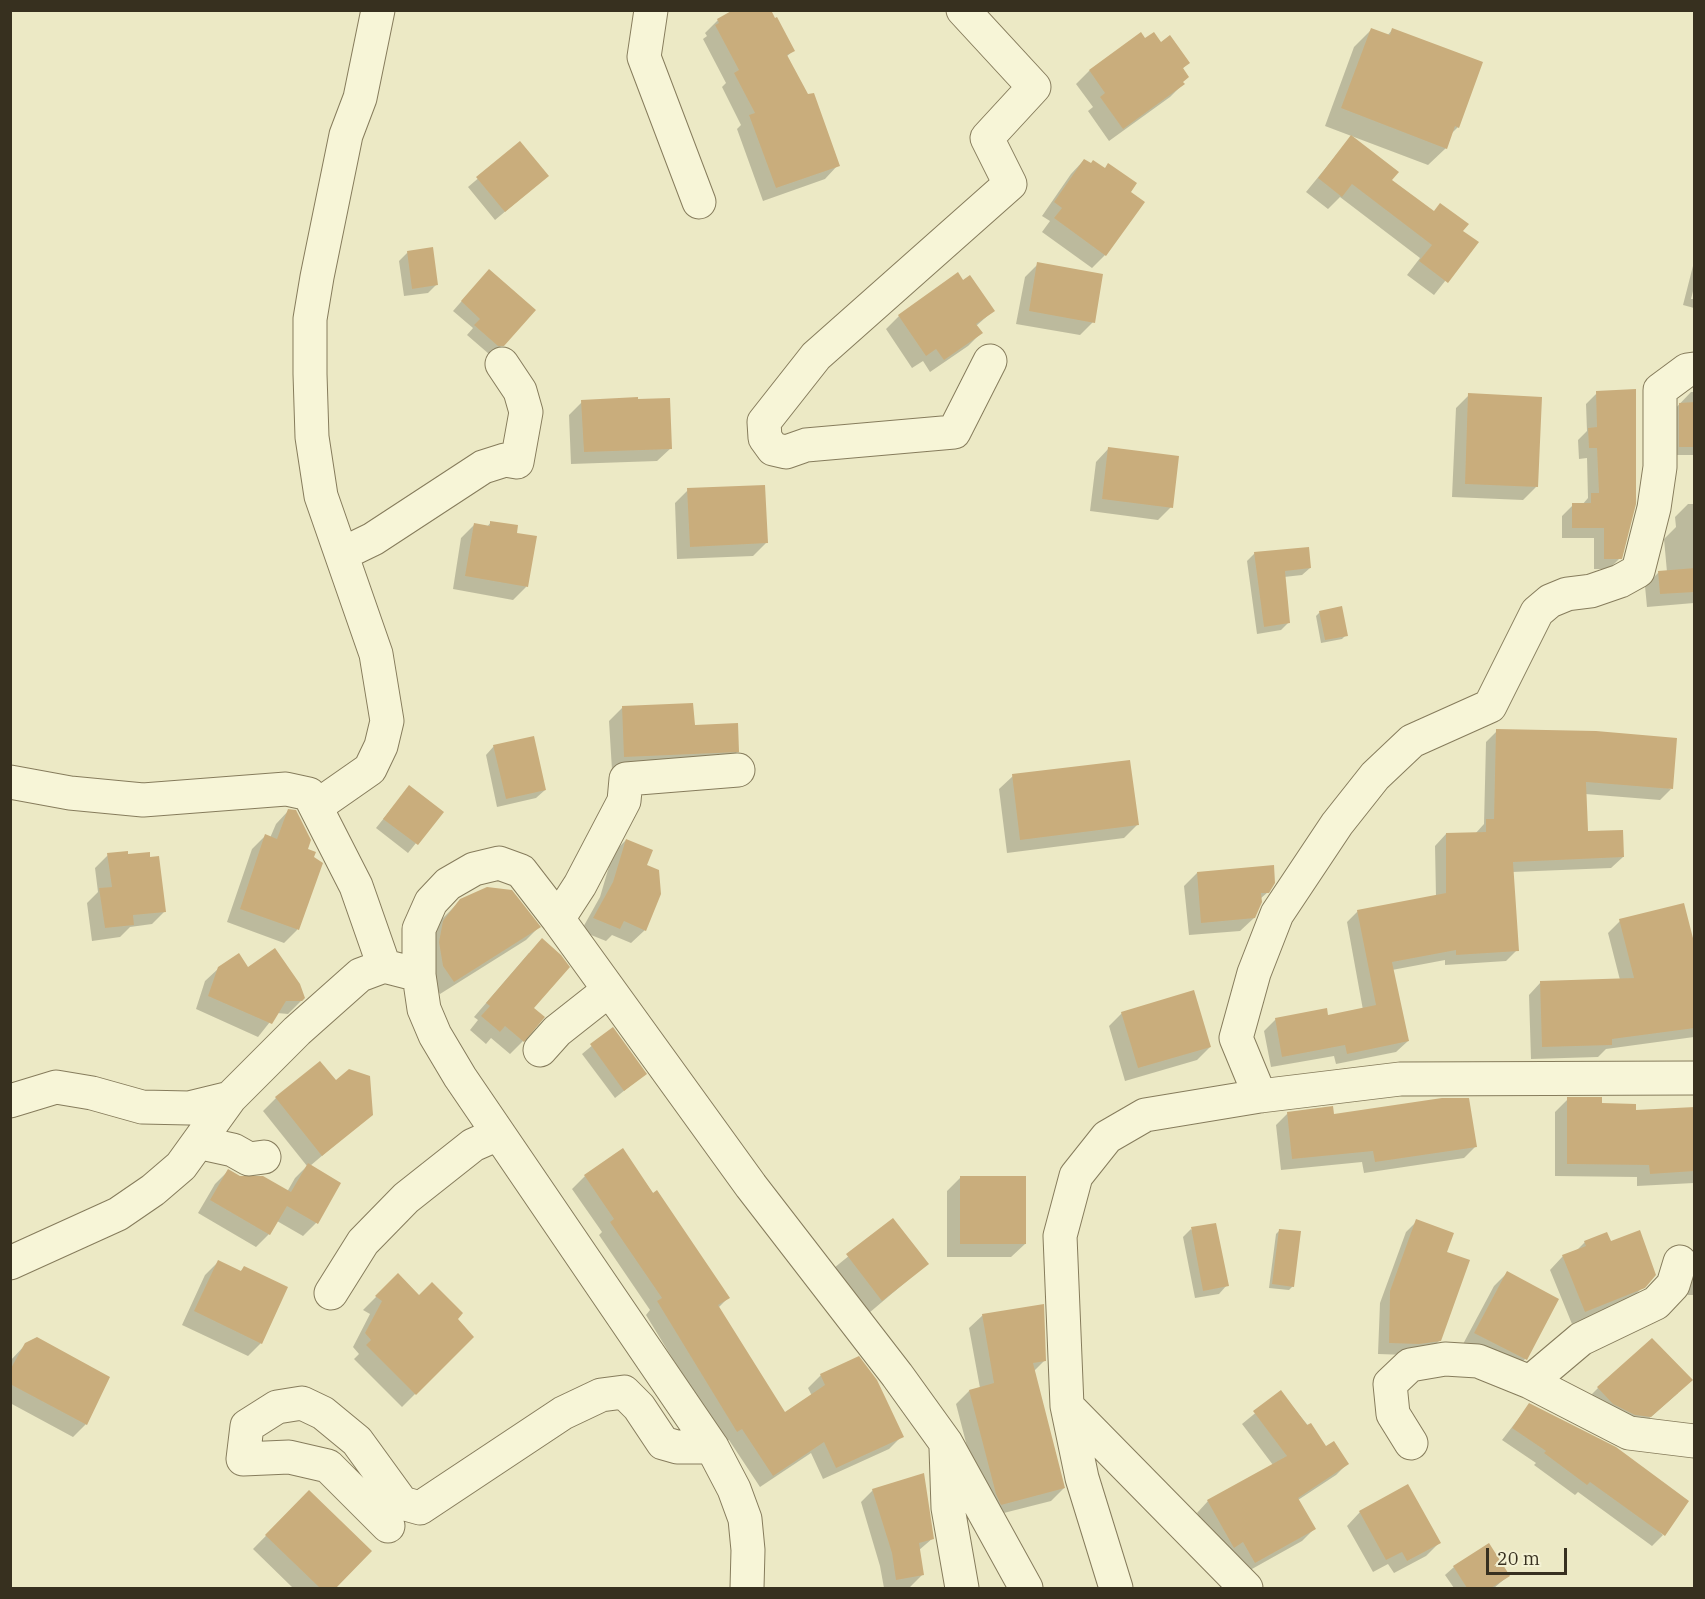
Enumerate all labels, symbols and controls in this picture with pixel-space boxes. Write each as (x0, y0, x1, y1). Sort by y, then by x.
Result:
scale bar (1489, 1536, 1570, 1574)
text: 20 m (1497, 1547, 1540, 1570)

